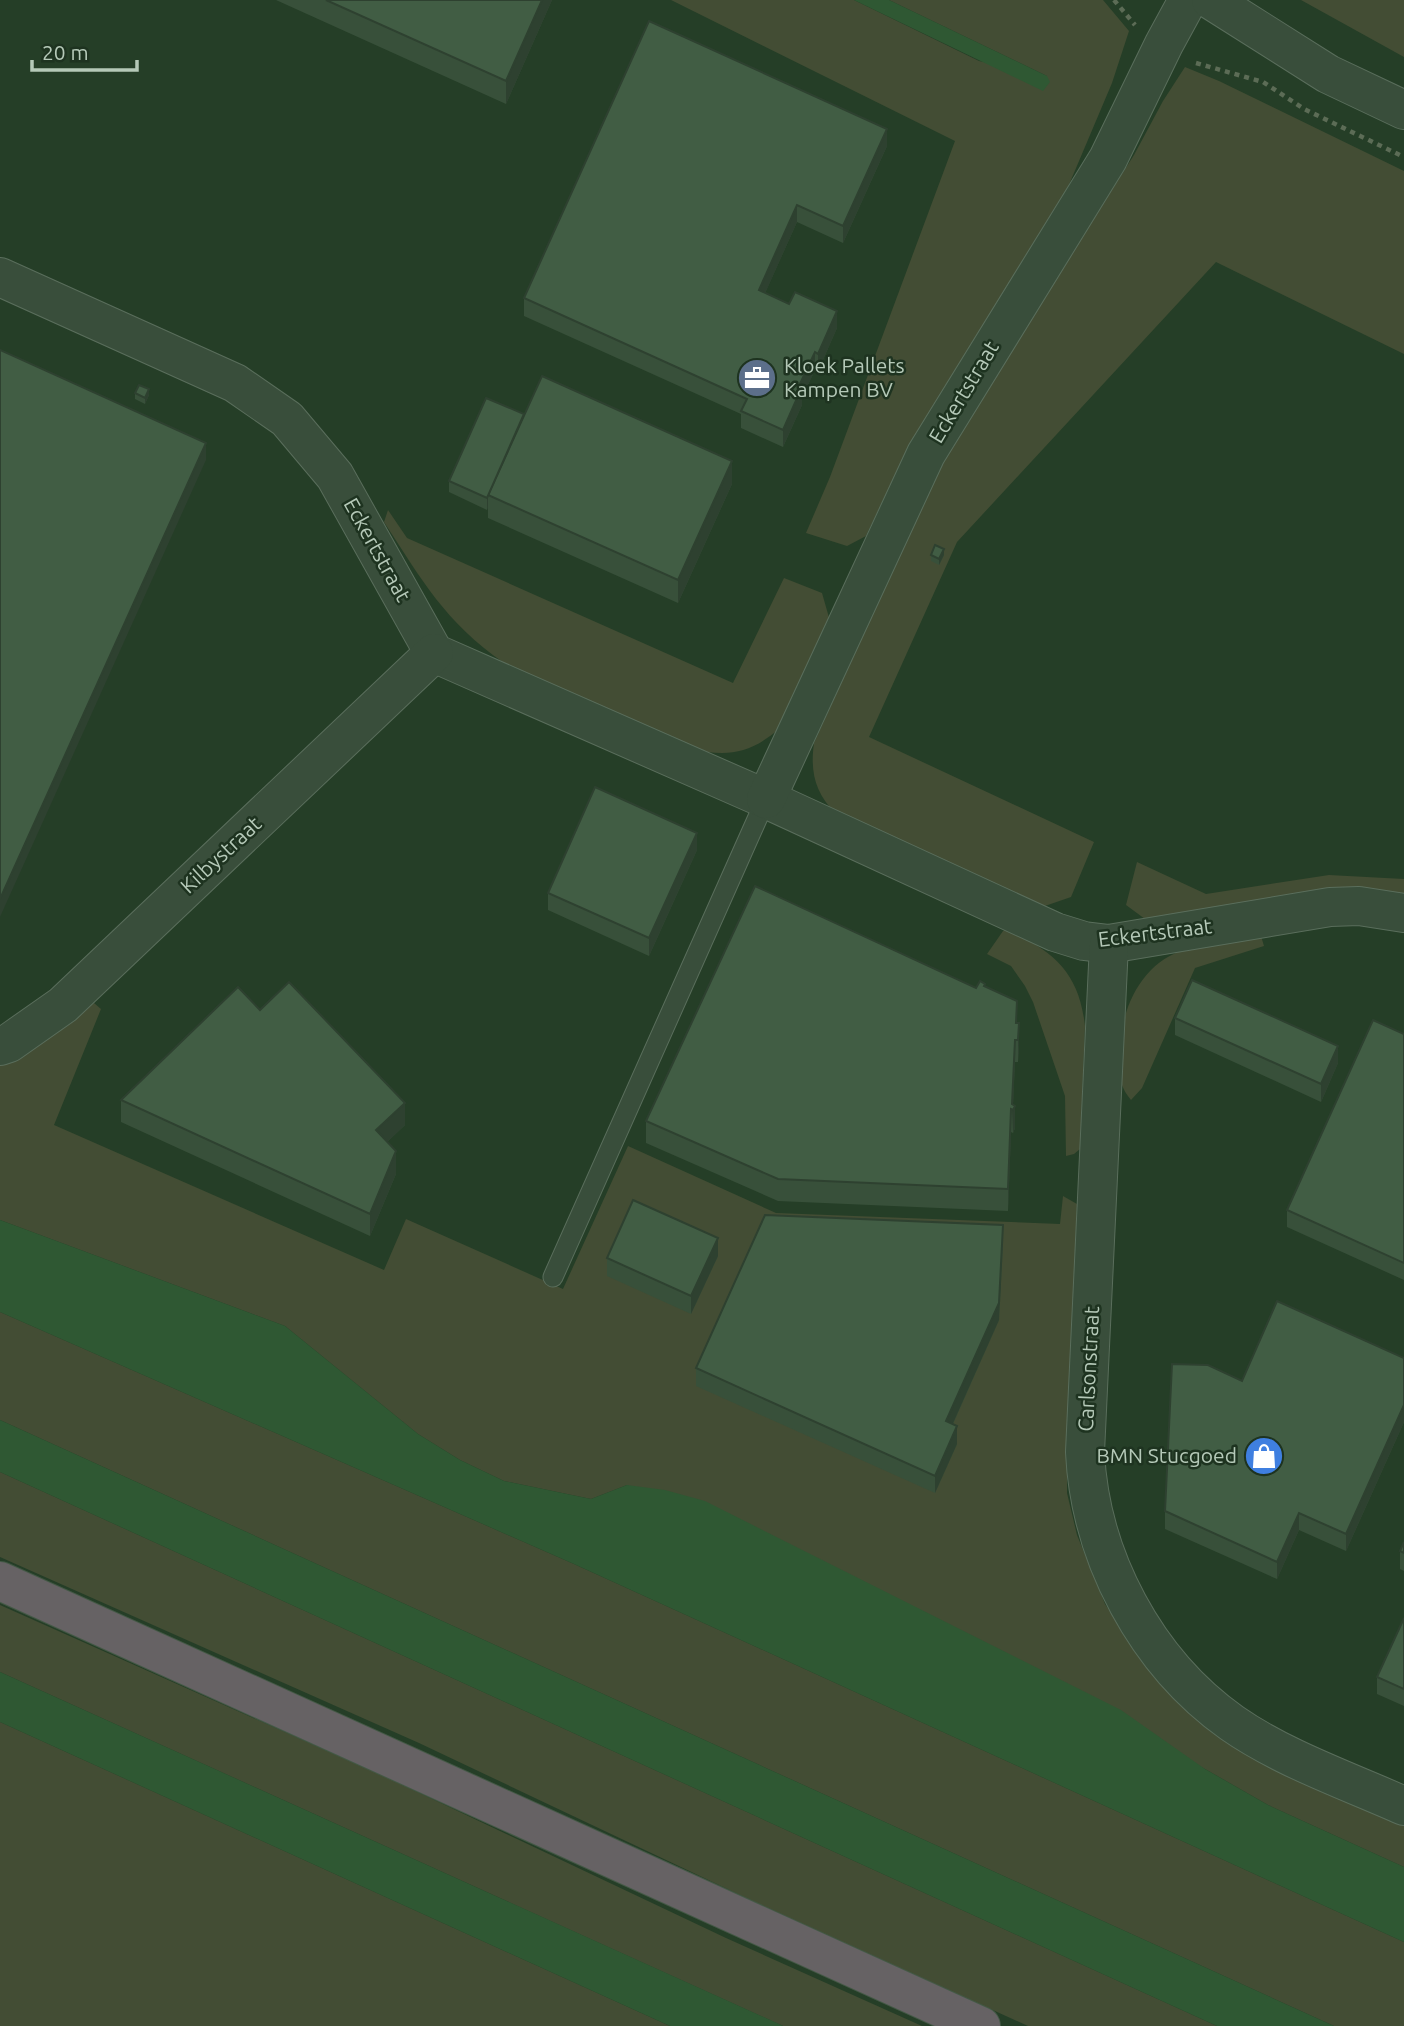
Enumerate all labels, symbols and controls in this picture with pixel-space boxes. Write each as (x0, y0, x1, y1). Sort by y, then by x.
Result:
scale bar (32, 28, 136, 72)
text: 20 m (42, 40, 89, 64)
street label: Eckertstraat (923, 336, 1003, 447)
place label: Kloek Pallets Kampen BV (784, 353, 905, 401)
office icon: Kloek Pallets Kampen BV (736, 357, 778, 399)
street label: Eckertstraat (340, 494, 416, 606)
street label: Kilbystraat (175, 811, 266, 898)
street label: Eckertstraat (1096, 913, 1213, 951)
street label: Carlsonstraat (1073, 1306, 1103, 1432)
shop icon: BMN Stucgoed (1243, 1435, 1285, 1477)
place label: BMN Stucgoed (1096, 1443, 1237, 1467)

